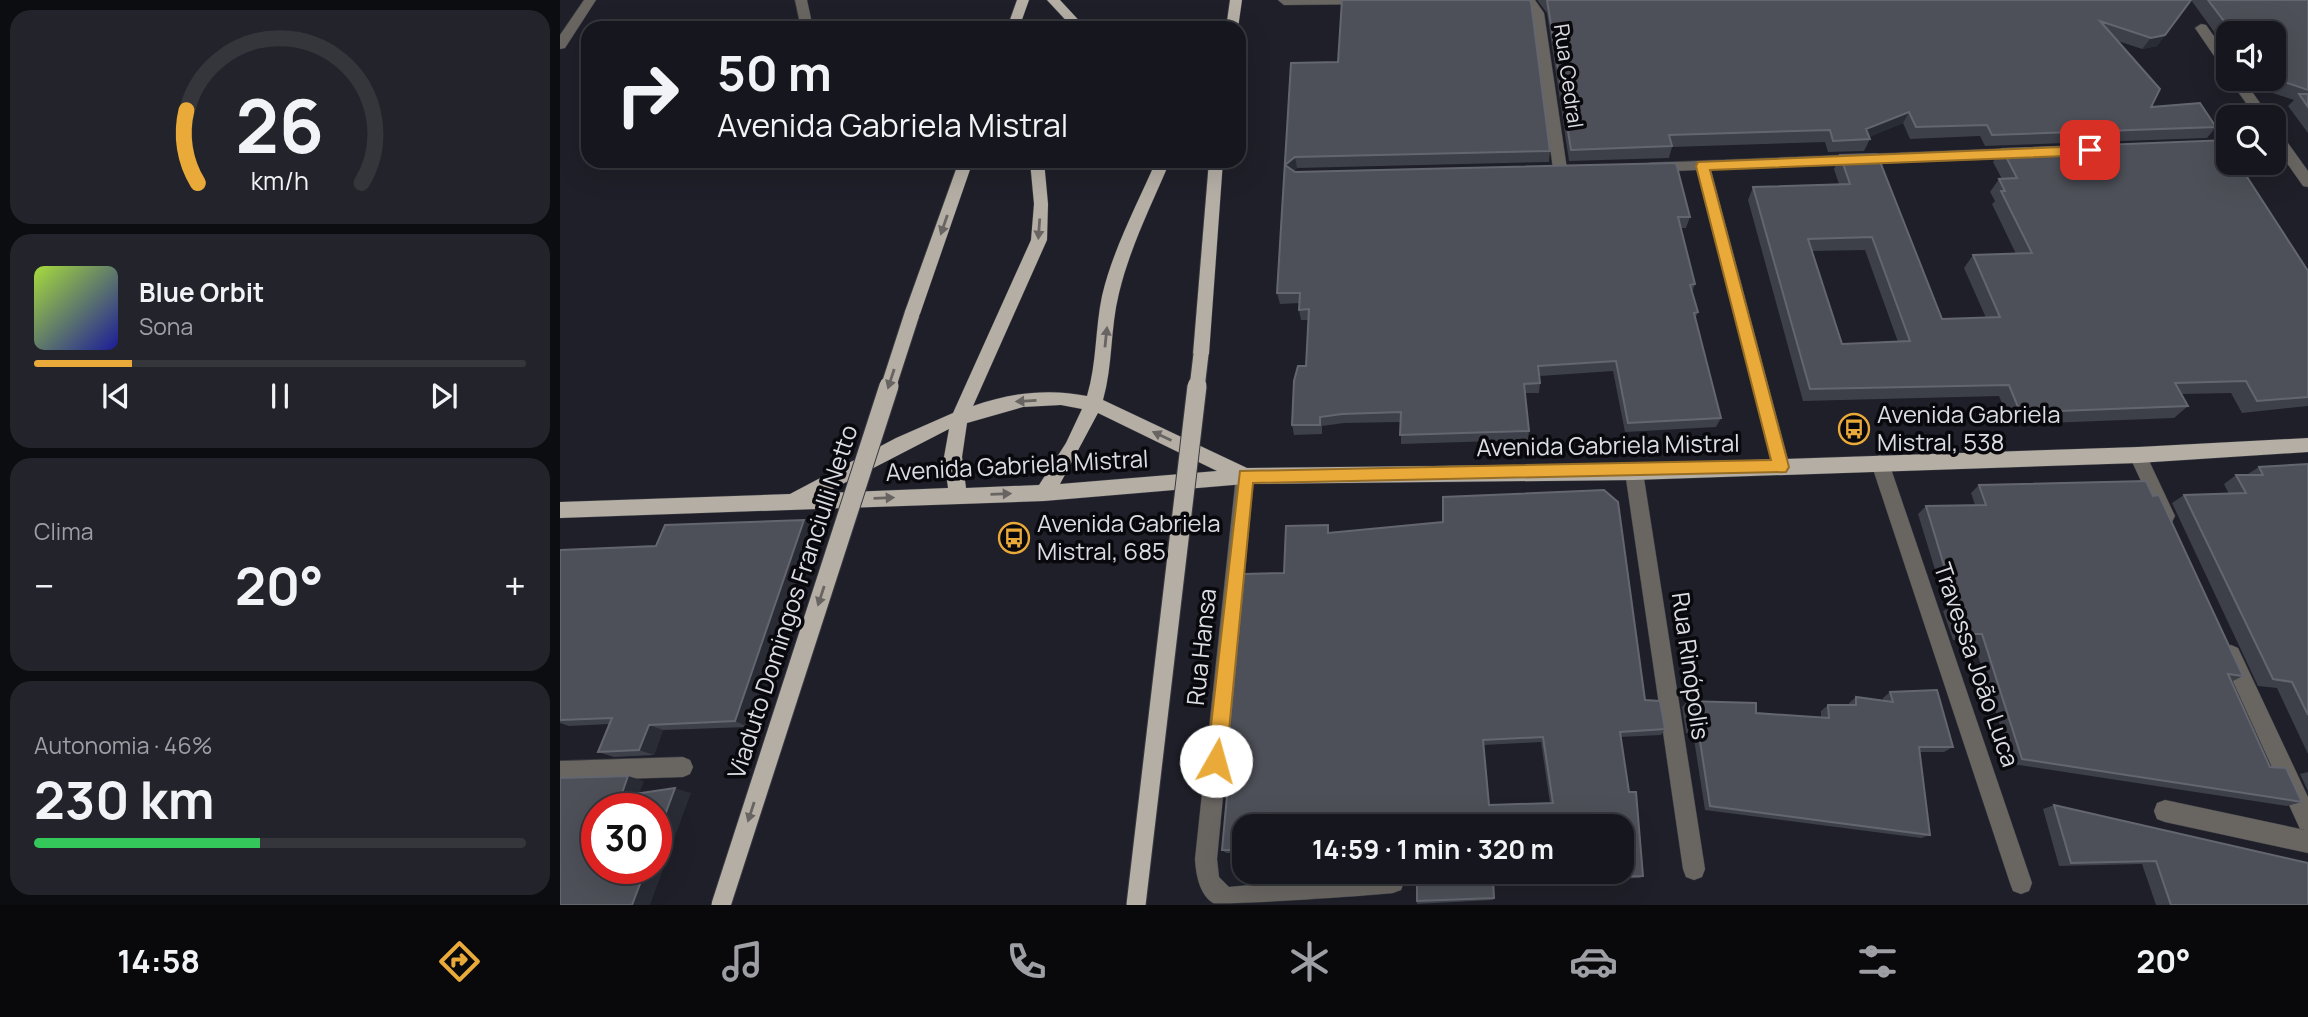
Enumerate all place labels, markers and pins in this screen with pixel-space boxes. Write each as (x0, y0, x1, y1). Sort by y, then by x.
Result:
pin (2060, 120, 2120, 180)
place label: Avenida Gabriela Mistral, 538 (1877, 397, 2061, 458)
bus stop icon: Avenida Gabriela Mistral, 538 (1837, 412, 1871, 446)
place label: Avenida Gabriela Mistral, 685 (1037, 506, 1221, 567)
bus stop icon: Avenida Gabriela Mistral, 685 (997, 521, 1031, 555)

